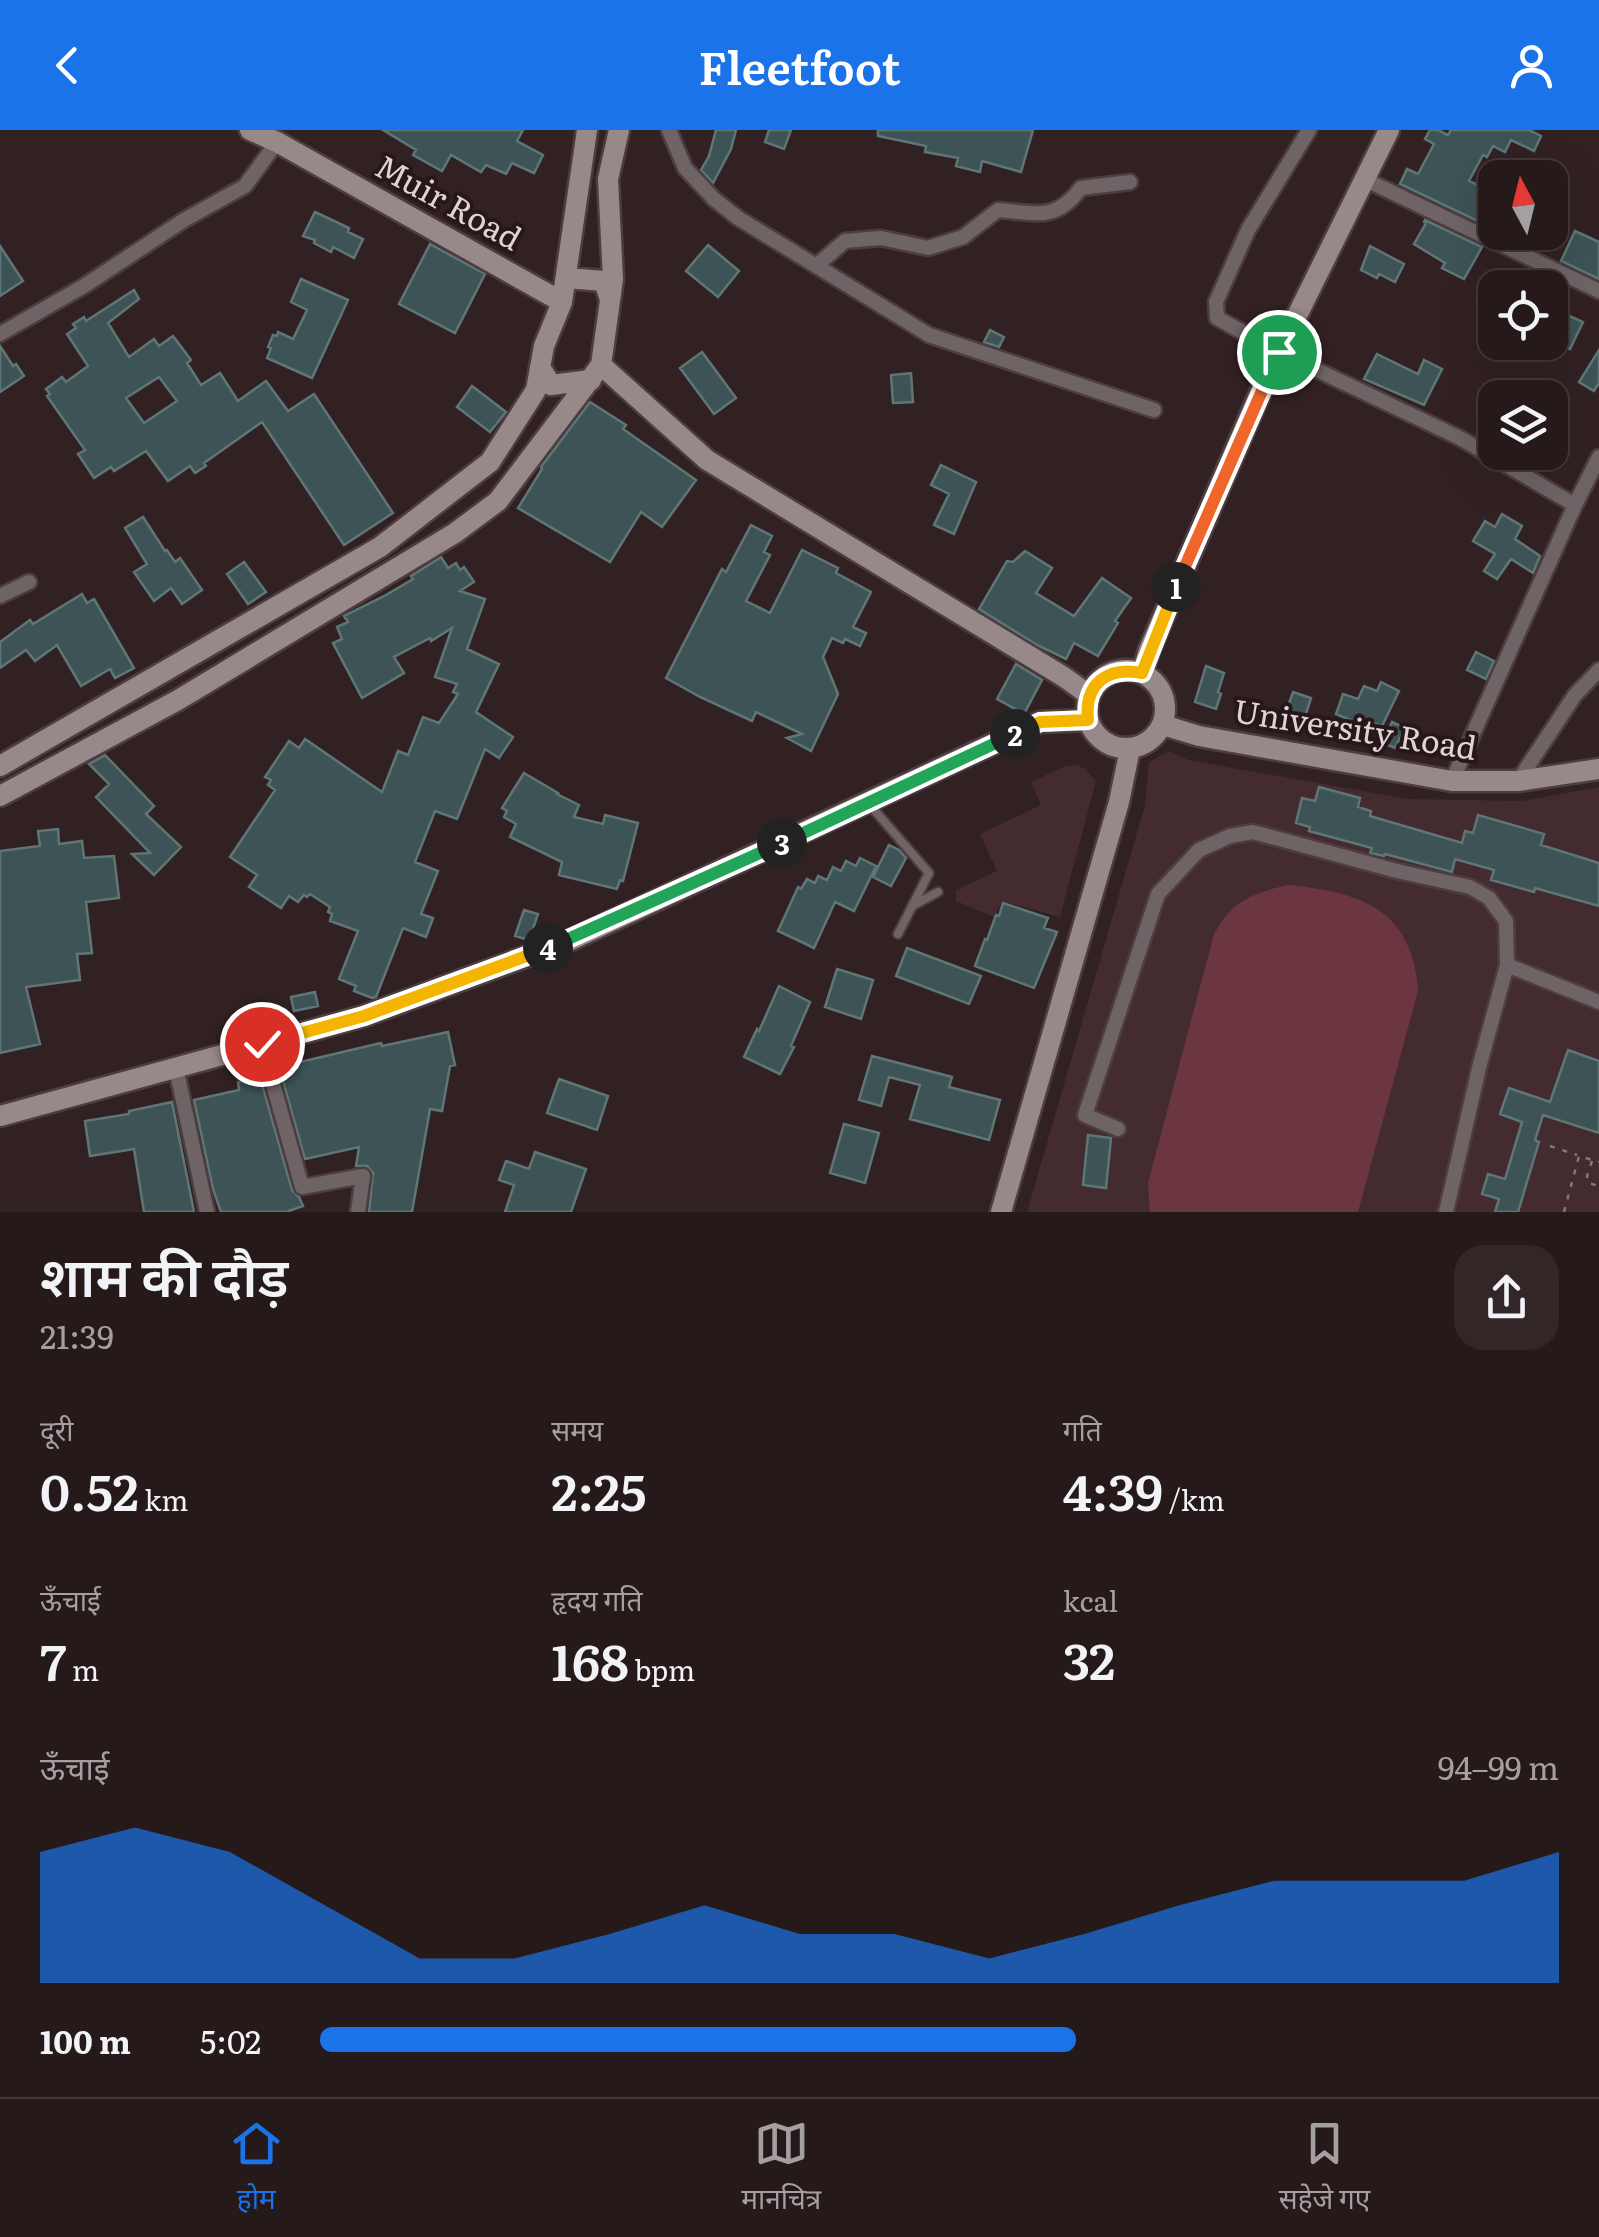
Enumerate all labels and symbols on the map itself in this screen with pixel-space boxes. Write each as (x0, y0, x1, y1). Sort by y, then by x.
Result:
street label: Muir Road (368, 140, 531, 260)
north arrow (1478, 160, 1568, 250)
pin (1237, 310, 1322, 395)
pin: 1 (1151, 562, 1201, 612)
street label: University Road (1231, 684, 1480, 770)
pin: 2 (990, 709, 1040, 759)
pin: 3 (757, 818, 807, 868)
pin: 4 (523, 923, 573, 973)
pin (220, 1002, 305, 1087)

